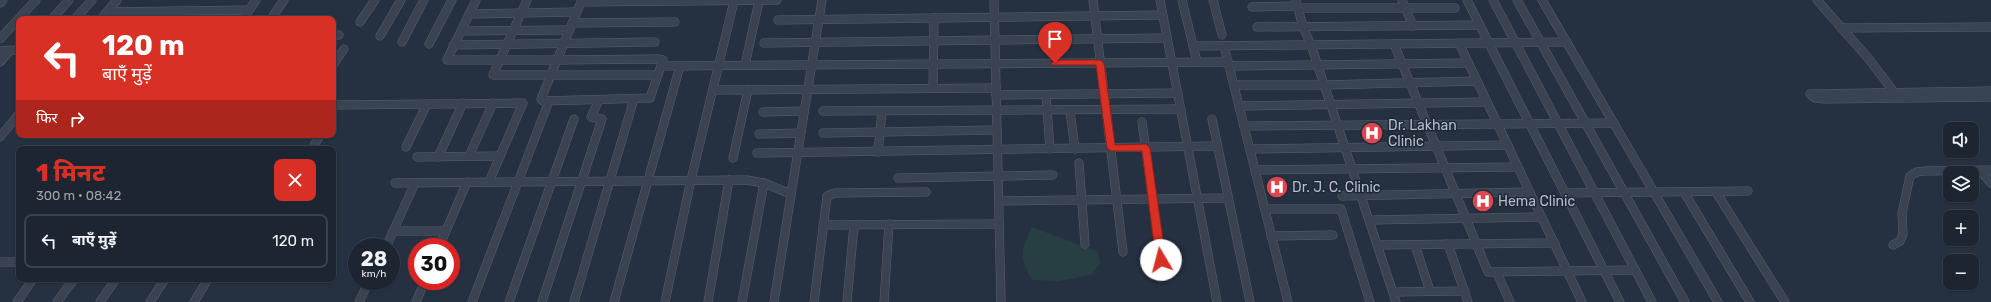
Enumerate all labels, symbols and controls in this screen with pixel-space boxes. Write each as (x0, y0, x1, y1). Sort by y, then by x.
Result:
pin (1038, 22, 1072, 63)
icon: arrive (1044, 28, 1066, 50)
text: 120 m (102, 29, 185, 62)
icon: left (36, 32, 88, 84)
text: बाएँ मुड़ें (102, 63, 152, 85)
icon: right (66, 108, 88, 130)
text: फिर (36, 109, 58, 127)
place label: Dr. Lakhan Clinic (1388, 117, 1457, 150)
hospital icon: Dr. Lakhan Clinic (1359, 120, 1385, 146)
map controls (1943, 122, 1979, 290)
button: sound (1943, 122, 1979, 158)
text: 1 मिनट (36, 159, 105, 187)
button: close (274, 159, 316, 201)
button: layers (1943, 166, 1979, 202)
hospital icon: Dr. J. C. Clinic (1264, 174, 1290, 200)
place label: Dr. J. C. Clinic (1292, 179, 1381, 196)
text: 300 m · 08:42 (36, 188, 121, 203)
hospital icon: Hema Clinic (1470, 188, 1496, 214)
place label: Hema Clinic (1498, 193, 1575, 210)
button: + (1943, 210, 1979, 246)
icon: left (38, 230, 60, 252)
text: बाएँ मुड़ें (72, 231, 116, 249)
text: 120 m (272, 232, 314, 250)
speed limit sign: 30 (408, 238, 460, 290)
position arrow (1140, 239, 1182, 281)
text: 28 (361, 247, 387, 271)
button: − (1943, 254, 1979, 290)
text: km/h (362, 268, 386, 280)

